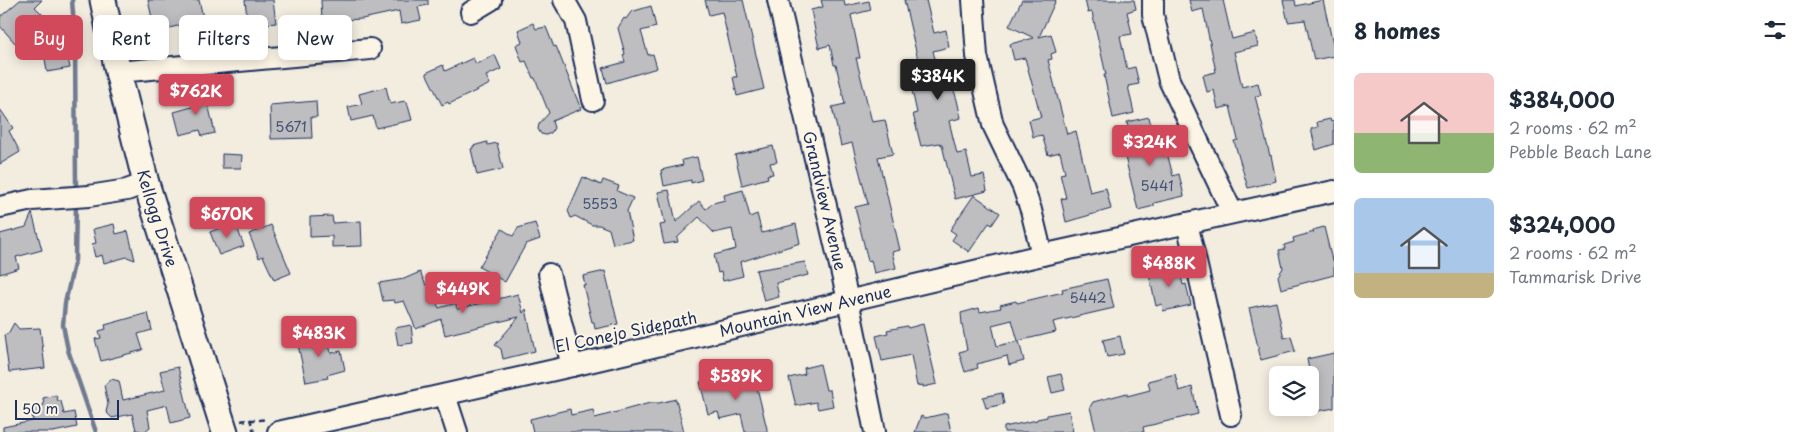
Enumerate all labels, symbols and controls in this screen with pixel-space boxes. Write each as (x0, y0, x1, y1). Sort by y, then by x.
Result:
text: 8 homes (1354, 14, 1440, 46)
chip: Buy (15, 15, 83, 60)
chip: Rent (93, 15, 169, 60)
chip: Filters (179, 15, 268, 60)
chip: New (278, 15, 352, 60)
icon: filters (1761, 16, 1789, 44)
pin: $384K (903, 58, 973, 101)
text: $384K (911, 63, 965, 87)
pin: $762K (161, 74, 231, 116)
text: $762K (170, 78, 222, 102)
text: $384,000 (1509, 83, 1615, 115)
icon: home (1394, 93, 1454, 153)
text: 2 rooms · 62 m² (1509, 115, 1637, 139)
house number: 5671 (275, 116, 307, 137)
pin: $324K (1115, 124, 1185, 167)
street label: Grandview Avenue (798, 128, 854, 273)
text: $324K (1123, 129, 1177, 153)
text: Pebble Beach Lane (1509, 139, 1652, 163)
street label: Kellogg Drive (132, 167, 185, 270)
house number: 5441 (1141, 175, 1173, 196)
house number: 5553 (582, 193, 618, 214)
pin: $670K (192, 196, 262, 239)
text: $670K (201, 201, 253, 225)
text: $324,000 (1509, 208, 1615, 240)
icon: home (1394, 218, 1454, 278)
text: 2 rooms · 62 m² (1509, 240, 1637, 264)
pin: $488K (1134, 246, 1204, 288)
text: $488K (1142, 250, 1196, 274)
text: Tammarisk Drive (1509, 264, 1642, 288)
pin: $449K (428, 272, 498, 314)
text: $449K (436, 276, 490, 300)
street label: Mountain View Avenue (717, 278, 894, 342)
house number: 5442 (1069, 287, 1107, 308)
street label: El Conejo Sidepath (553, 304, 699, 358)
pin: $483K (284, 316, 354, 358)
text: $483K (292, 320, 346, 344)
pin: $589K (701, 358, 771, 401)
text: $589K (710, 363, 762, 387)
map controls (1269, 366, 1319, 416)
button: layers (1269, 366, 1319, 416)
scale bar (15, 397, 119, 420)
text: 50 m (22, 398, 58, 419)

